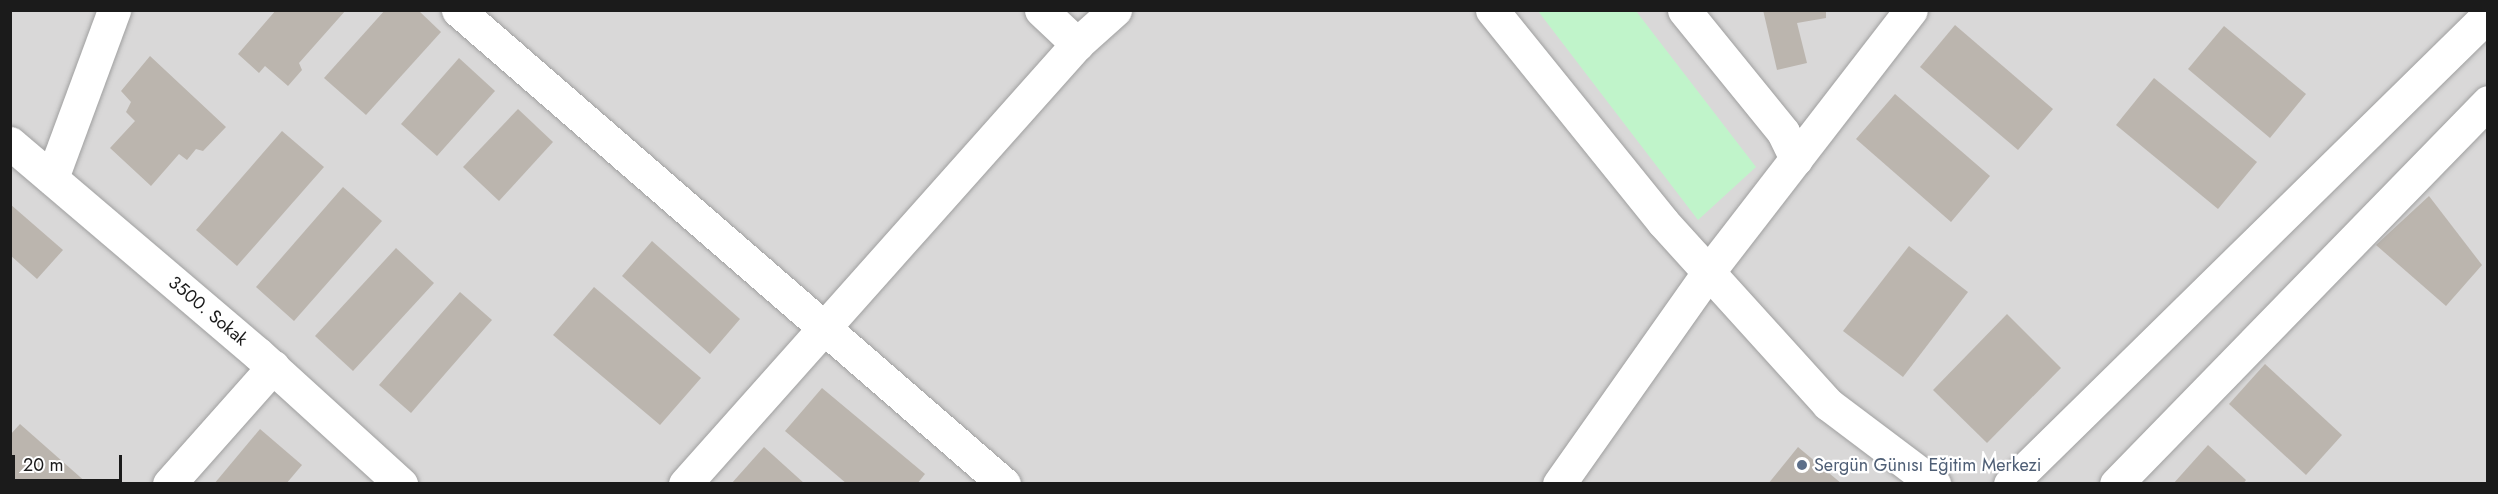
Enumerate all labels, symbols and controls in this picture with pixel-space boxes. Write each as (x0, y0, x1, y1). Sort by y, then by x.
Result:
street label: 3500. Sokak (164, 272, 252, 350)
scale bar (15, 443, 124, 481)
text: 20 m (23, 452, 63, 478)
place label: Sergün Günısı Eğitim Merkezi (1814, 454, 2041, 476)
marker: Sergün Günısı Eğitim Merkezi (1795, 458, 1809, 472)

